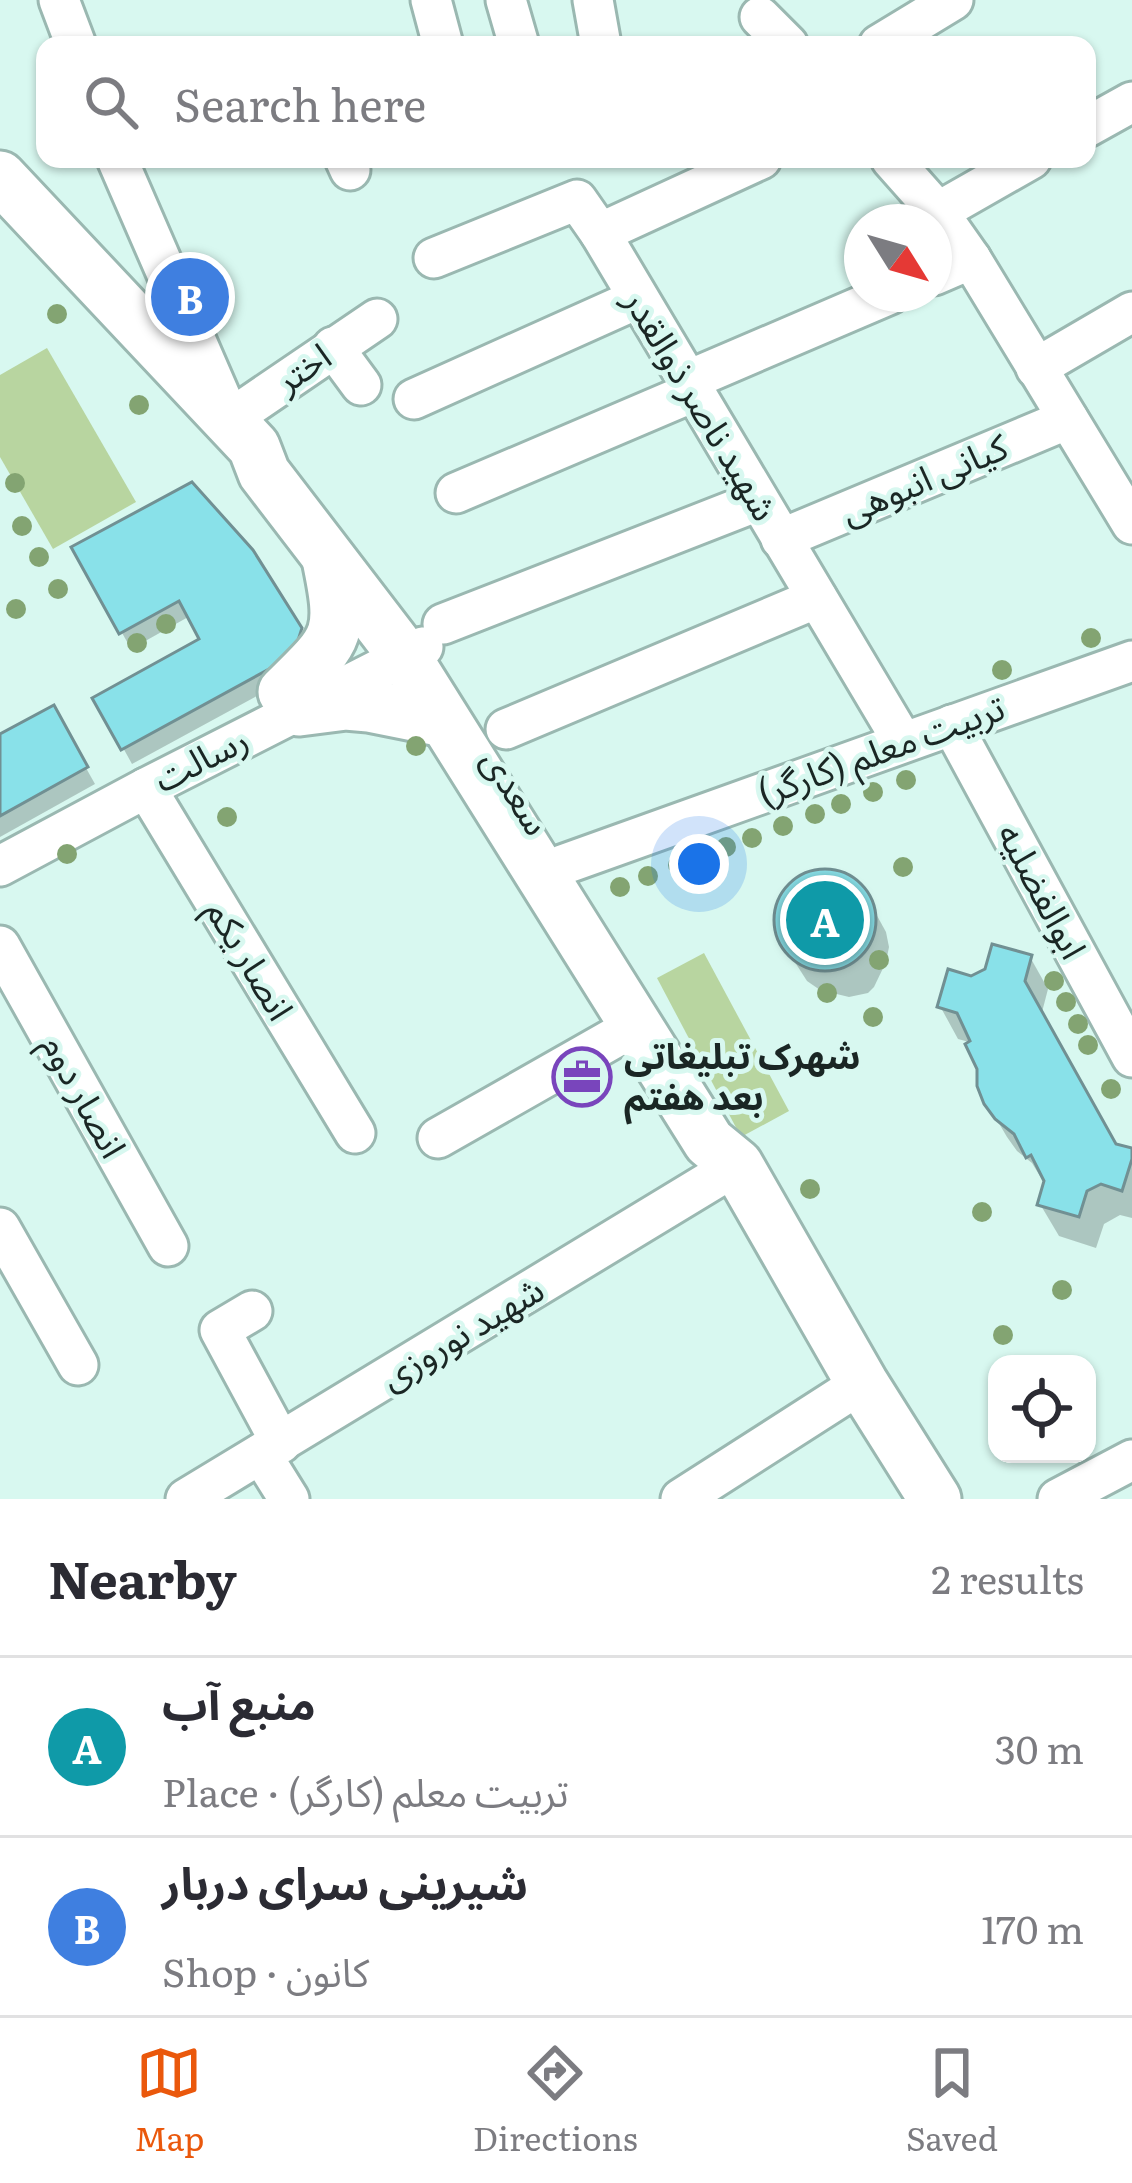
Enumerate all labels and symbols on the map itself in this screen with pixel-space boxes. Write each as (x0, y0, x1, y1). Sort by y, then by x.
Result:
north arrow (844, 204, 952, 312)
pin: B (151, 252, 229, 342)
street label: شهید ناصر ذوالقدر (613, 277, 793, 530)
street label: اختر (262, 328, 340, 405)
street label: کیانی انبوهی (831, 417, 1016, 536)
street label: تربیت معلم (کارگر) (749, 678, 1013, 821)
street label: رسالت (143, 711, 256, 803)
street label: سعدی (471, 737, 565, 844)
street label: ابوالفضلیه (986, 813, 1102, 967)
your location (669, 834, 729, 894)
pin: A (786, 875, 864, 965)
street label: انصار یکم (192, 888, 309, 1031)
street label: انصار دوم (27, 1023, 142, 1168)
place label: شهرک تبلیغاتی بعد هفتم (624, 1027, 860, 1125)
office icon: شهرک تبلیغاتی بعد هفتم (551, 1046, 613, 1108)
street label: شهید نوروزی (369, 1261, 553, 1401)

